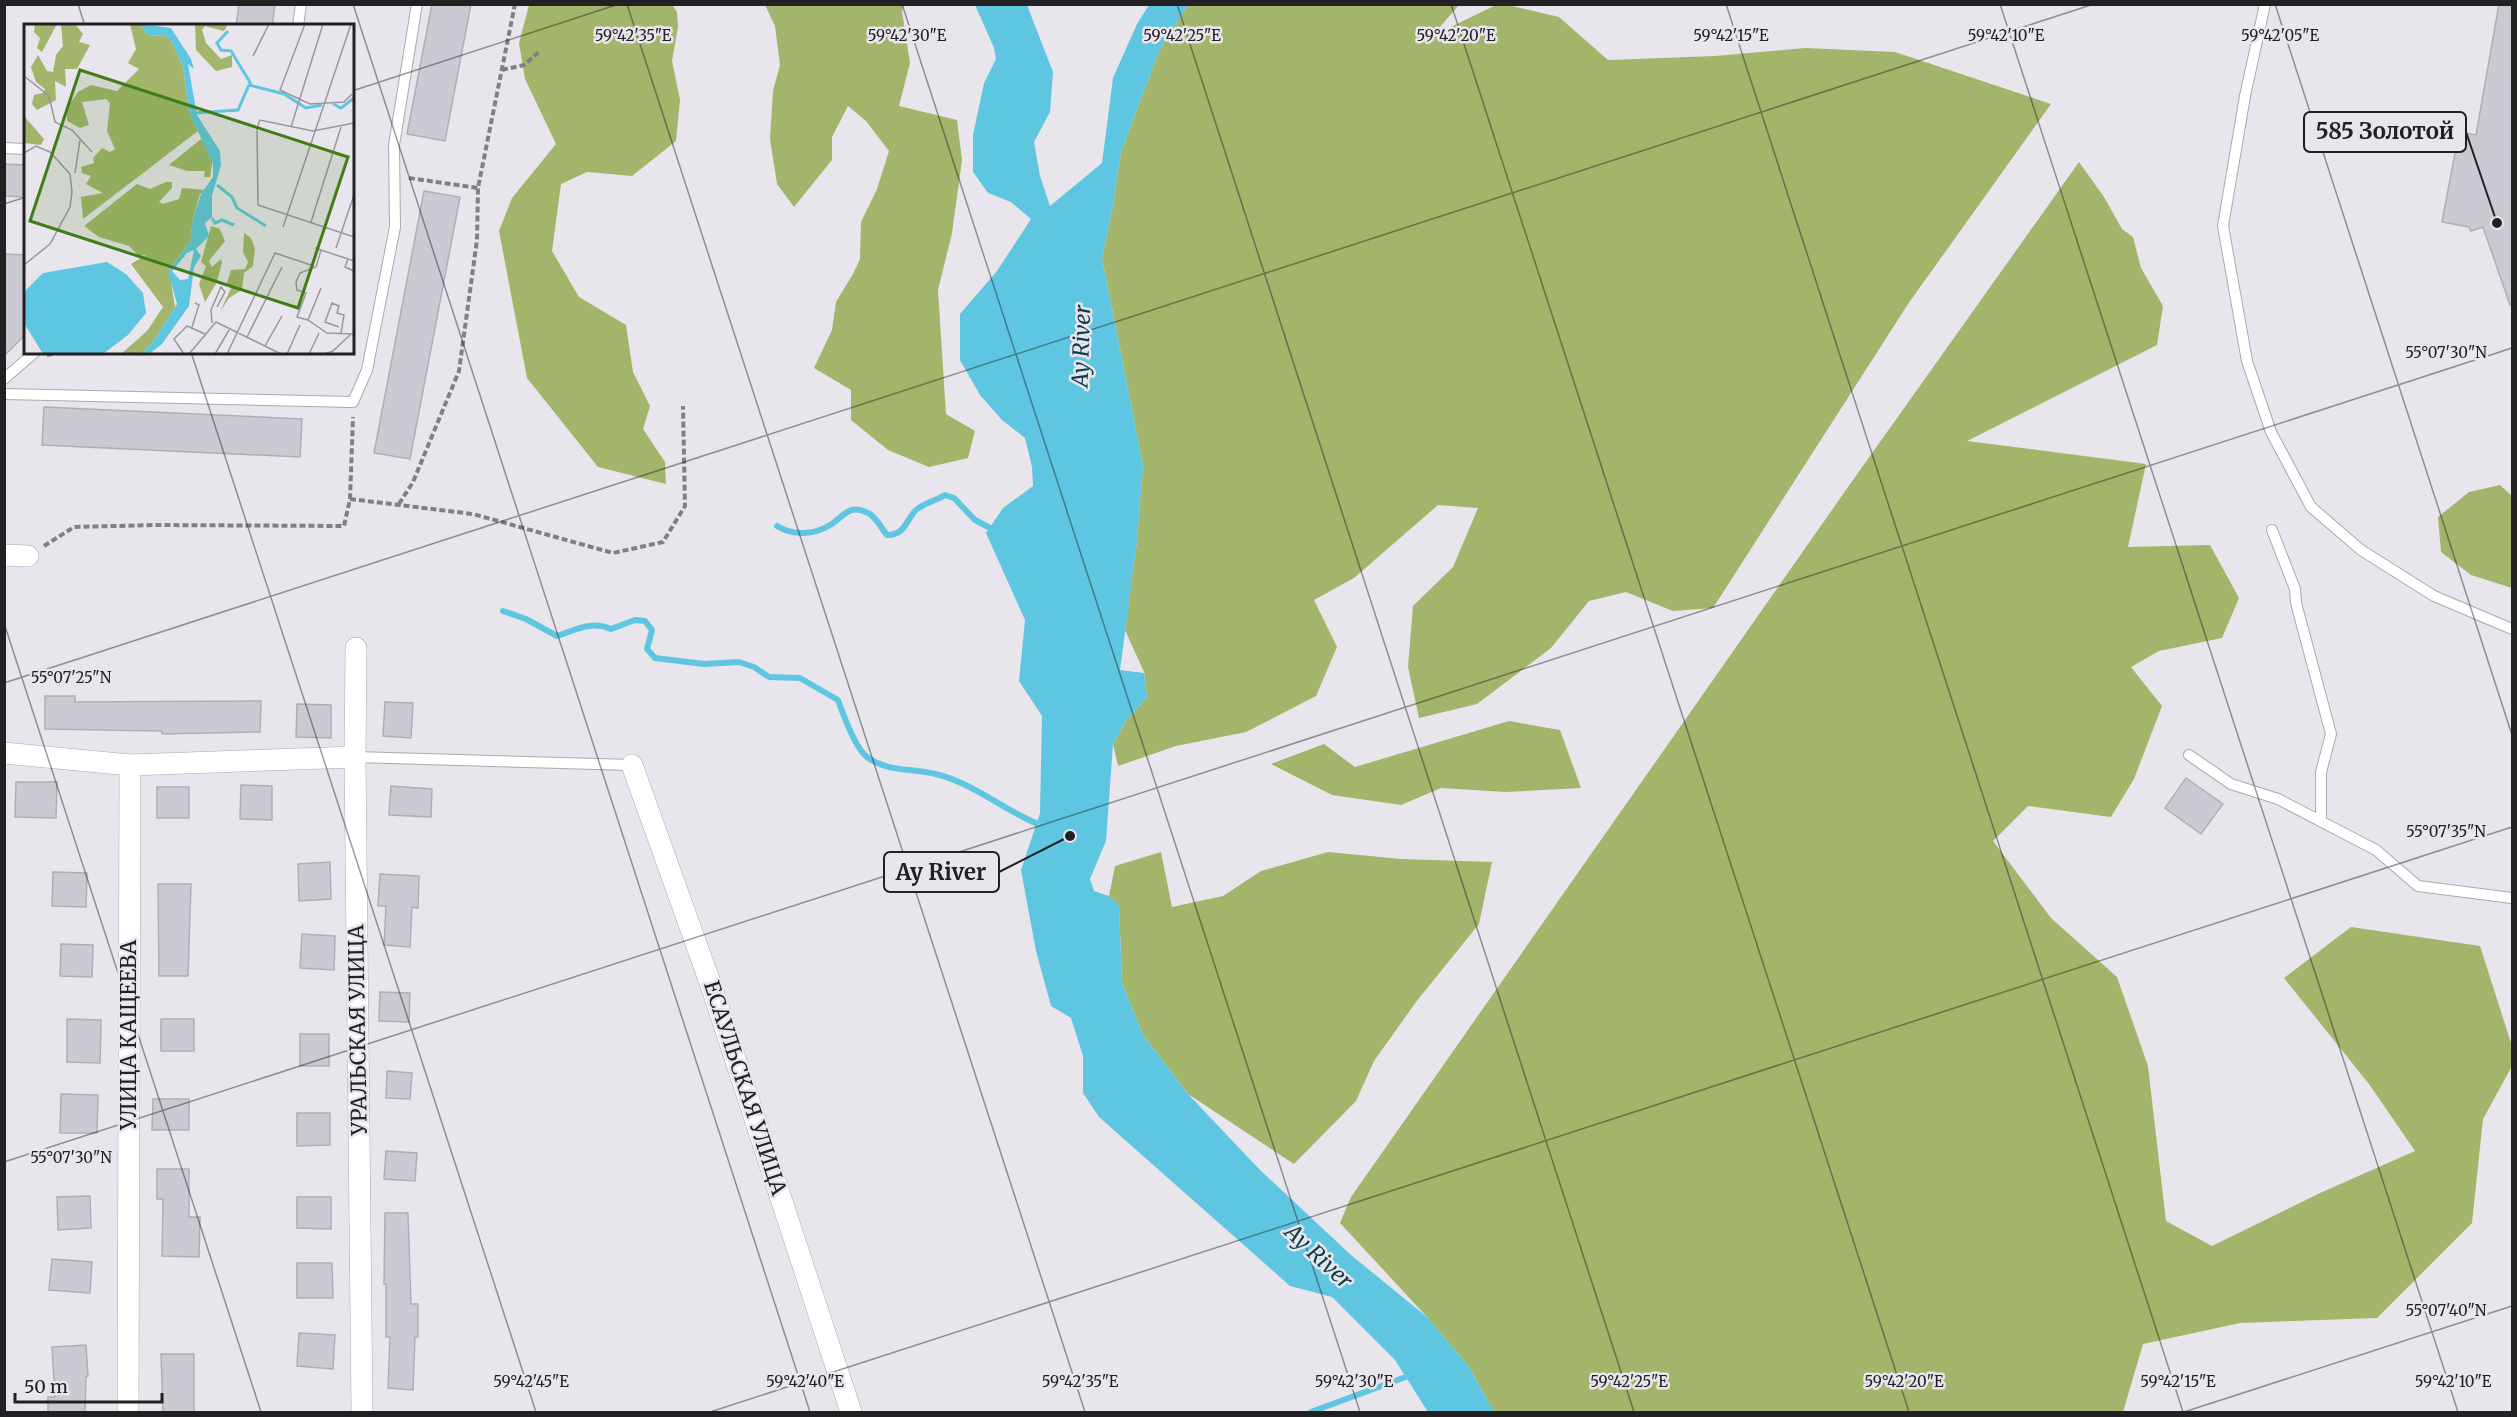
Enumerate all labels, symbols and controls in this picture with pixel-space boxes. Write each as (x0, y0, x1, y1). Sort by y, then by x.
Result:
inset map (24, 24, 354, 354)
text: 59°42'35"E (595, 26, 672, 45)
text: 59°42'30"E (868, 26, 947, 45)
text: 59°42'25"E (1143, 26, 1221, 45)
text: 59°42'20"E (1417, 26, 1496, 45)
text: 59°42'15"E (1693, 26, 1769, 45)
text: 59°42'10"E (1968, 26, 2045, 45)
text: 59°42'05"E (2241, 26, 2319, 45)
callout: 585 Золотой (2304, 112, 2466, 152)
text: 585 Золотой (2316, 117, 2454, 145)
water label: Ay River (1066, 303, 1096, 390)
text: 55°07'30"N (2405, 343, 2487, 362)
text: 55°07'25"N (31, 668, 112, 687)
text: 55°07'35"N (2406, 822, 2486, 841)
callout: Ay River (884, 852, 999, 892)
text: Ay River (895, 858, 986, 886)
street label: УРАЛЬСКАЯ УЛИЦА (342, 924, 373, 1137)
street label: УЛИЦА КАЩЕЕВА (115, 940, 142, 1131)
street label: ЕСАУЛЬСКАЯ УЛИЦА (698, 977, 793, 1199)
text: 55°07'30"N (30, 1148, 112, 1167)
water label: Ay River (1278, 1216, 1359, 1295)
text: 55°07'40"N (2406, 1301, 2487, 1320)
scale bar (15, 1366, 162, 1404)
text: 59°42'45"E (493, 1372, 569, 1391)
text: 59°42'40"E (766, 1372, 844, 1391)
text: 59°42'35"E (1042, 1372, 1119, 1391)
text: 59°42'30"E (1315, 1372, 1394, 1391)
text: 59°42'25"E (1590, 1372, 1668, 1391)
text: 59°42'20"E (1865, 1372, 1944, 1391)
text: 59°42'15"E (2140, 1372, 2216, 1391)
text: 59°42'10"E (2415, 1372, 2492, 1391)
text: 50 m (24, 1375, 68, 1398)

